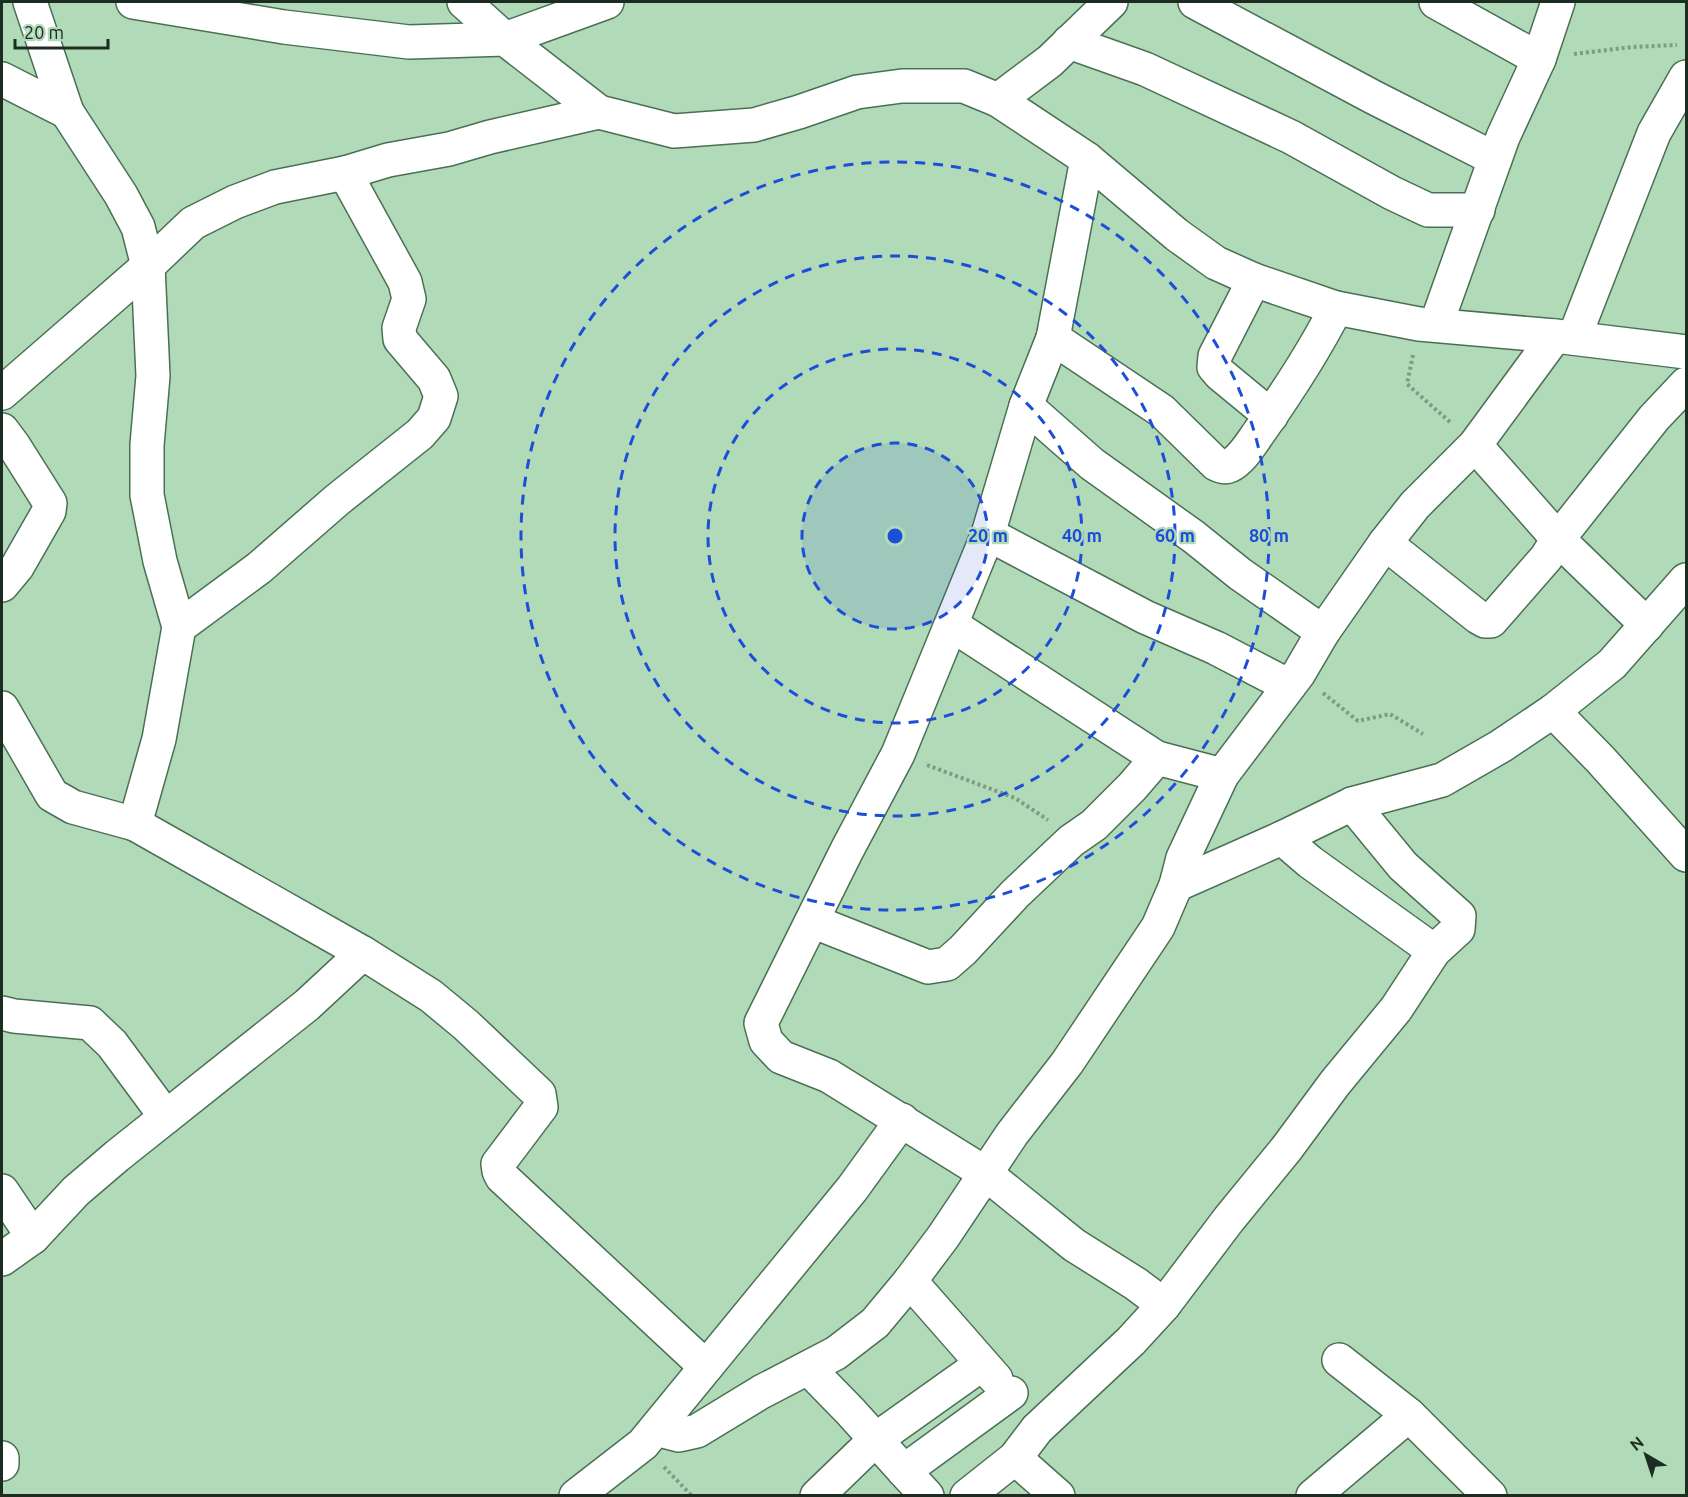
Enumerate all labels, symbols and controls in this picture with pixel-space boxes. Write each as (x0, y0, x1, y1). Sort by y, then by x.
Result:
scale bar (15, 12, 108, 50)
text: 20 m (24, 22, 64, 42)
text: 20 m (968, 525, 1008, 545)
text: 40 m (1062, 525, 1102, 545)
text: 60 m (1155, 525, 1195, 545)
text: 80 m (1249, 525, 1289, 545)
centre of rings (885, 526, 905, 546)
north arrow (1616, 1425, 1676, 1485)
text: N (1626, 1433, 1647, 1454)

